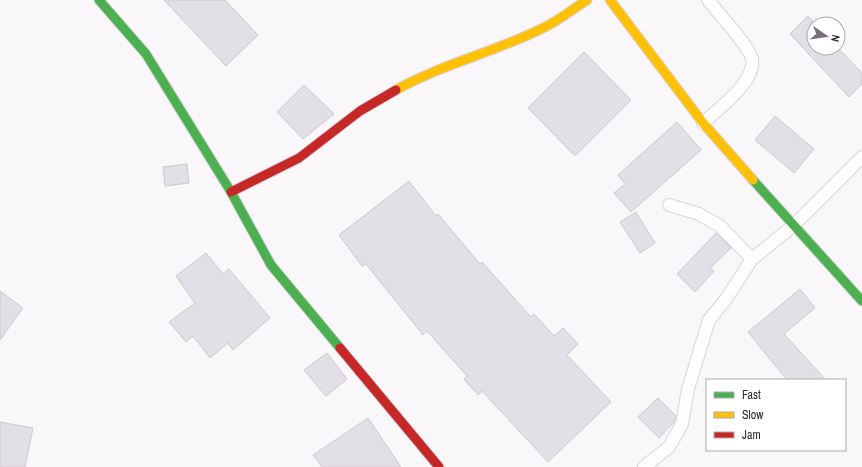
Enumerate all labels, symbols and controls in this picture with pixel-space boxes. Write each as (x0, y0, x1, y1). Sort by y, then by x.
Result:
north arrow (806, 16, 846, 56)
text: N (828, 34, 843, 43)
legend (706, 379, 846, 451)
text: Fast (742, 387, 761, 403)
text: Slow (742, 407, 764, 423)
text: Jam (742, 427, 761, 443)

